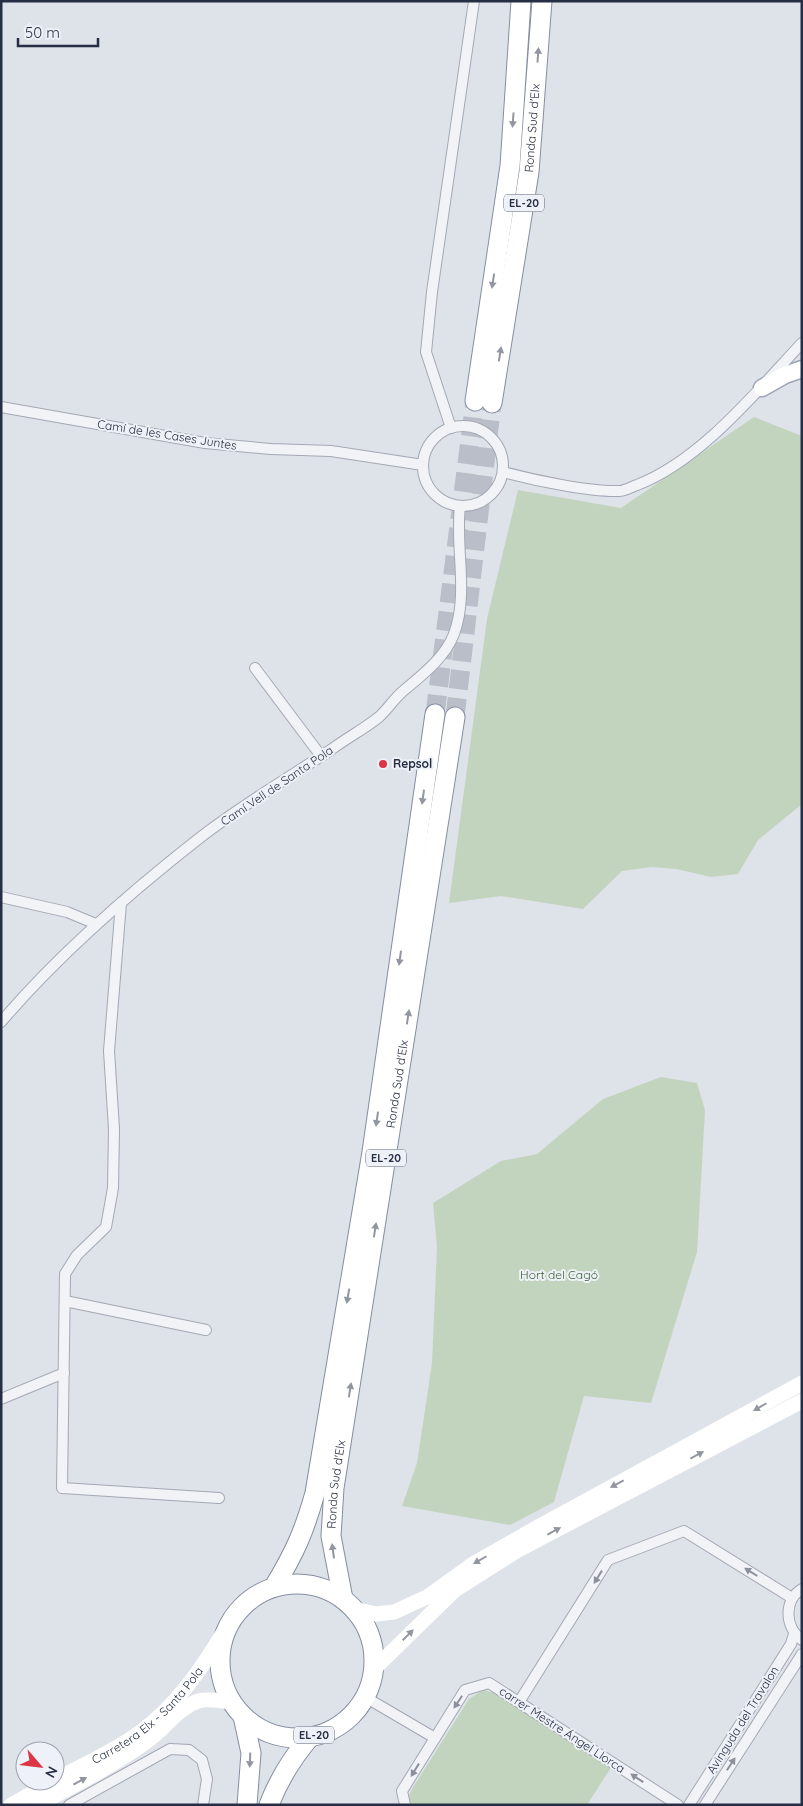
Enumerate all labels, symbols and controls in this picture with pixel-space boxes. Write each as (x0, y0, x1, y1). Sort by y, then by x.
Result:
scale bar (18, 15, 98, 47)
text: 50 m (25, 23, 60, 42)
one-way arrow (534, 46, 542, 62)
street label: Ronda Sud d'Elx (521, 83, 543, 173)
one-way arrow (509, 112, 517, 128)
road number: EL-20 (504, 194, 544, 212)
one-way arrow (488, 273, 496, 289)
one-way arrow (496, 346, 504, 362)
street label: Camí de les Cases Juntes (96, 416, 238, 453)
street label: Camí Vell de Santa Pola (218, 742, 336, 829)
place label: Repsol (393, 756, 432, 771)
marker: Repsol (377, 758, 389, 770)
one-way arrow (419, 789, 427, 805)
one-way arrow (396, 950, 404, 966)
one-way arrow (405, 1009, 413, 1025)
street label: Ronda Sud d'Elx (383, 1039, 411, 1129)
one-way arrow (373, 1111, 381, 1127)
road number: EL-20 (366, 1150, 406, 1166)
one-way arrow (371, 1221, 379, 1237)
park label: Hort del Cagó (520, 1267, 598, 1282)
one-way arrow (344, 1289, 352, 1305)
one-way arrow (346, 1382, 354, 1398)
one-way arrow (753, 1403, 766, 1412)
street label: Ronda Sud d'Elx (323, 1439, 348, 1529)
one-way arrow (690, 1451, 705, 1459)
one-way arrow (609, 1480, 624, 1488)
one-way arrow (547, 1527, 561, 1535)
one-way arrow (329, 1543, 337, 1559)
one-way arrow (473, 1555, 487, 1564)
one-way arrow (744, 1567, 757, 1576)
one-way arrow (593, 1571, 602, 1584)
one-way arrow (402, 1629, 414, 1641)
street label: Avinguda del Travalon (703, 1663, 782, 1776)
street label: Carretera Elx - Santa Pola (89, 1664, 206, 1767)
street label: carrer Mestre Ángel Llorca (497, 1683, 628, 1776)
one-way arrow (453, 1696, 463, 1709)
road number: EL-20 (294, 1726, 334, 1744)
north arrow (15, 1741, 65, 1791)
one-way arrow (246, 1753, 254, 1769)
one-way arrow (727, 1757, 736, 1770)
text: N (41, 1763, 62, 1781)
one-way arrow (410, 1764, 420, 1777)
one-way arrow (631, 1774, 644, 1783)
one-way arrow (74, 1777, 87, 1786)

